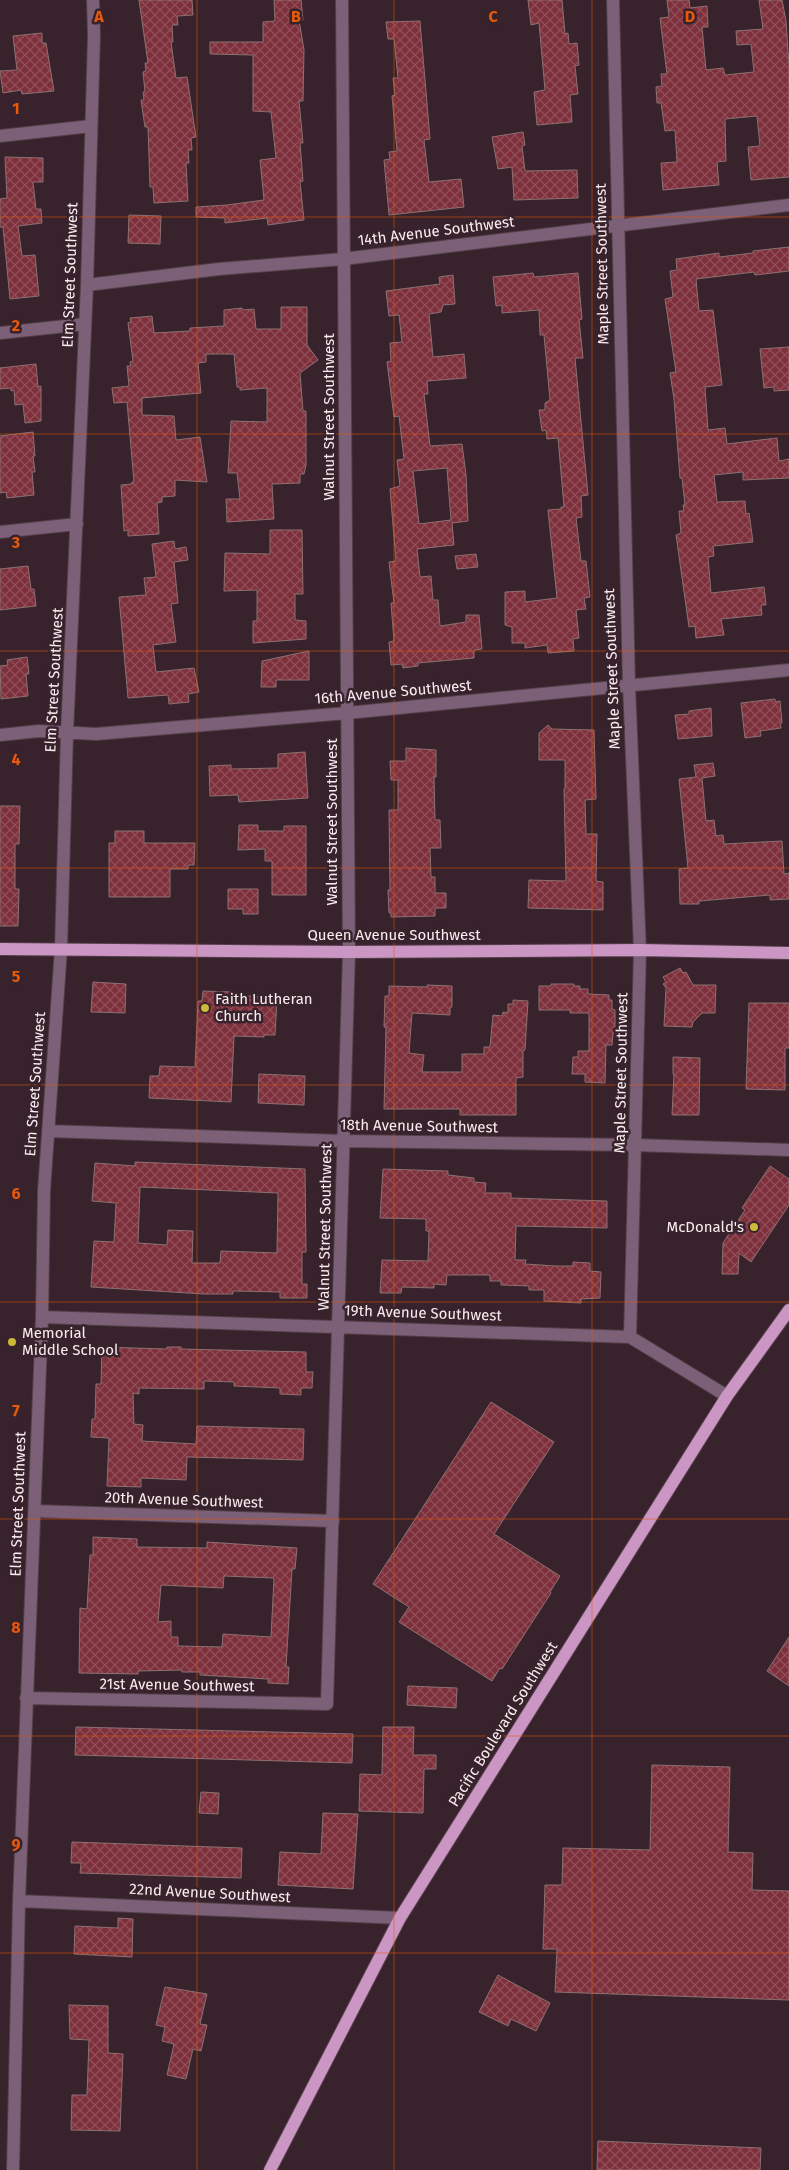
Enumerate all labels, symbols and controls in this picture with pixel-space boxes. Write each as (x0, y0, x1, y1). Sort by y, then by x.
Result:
text: A (93, 7, 104, 26)
text: B (291, 7, 301, 26)
text: C (488, 7, 498, 26)
text: D (685, 7, 695, 26)
text: 1 (12, 99, 20, 118)
street label: Maple Street Southwest (592, 183, 612, 345)
street label: Elm Street Southwest (58, 202, 82, 348)
street label: 14th Avenue Southwest (357, 212, 516, 250)
text: 2 (12, 316, 20, 335)
street label: Walnut Street Southwest (320, 333, 338, 501)
text: 3 (11, 533, 20, 552)
street label: Maple Street Southwest (600, 588, 624, 750)
street label: Elm Street Southwest (41, 607, 67, 753)
street label: 16th Avenue Southwest (314, 676, 473, 708)
street label: Walnut Street Southwest (323, 738, 341, 906)
text: 4 (11, 750, 21, 769)
street label: Queen Avenue Southwest (307, 926, 481, 944)
text: 5 (12, 967, 21, 986)
place label: Faith Lutheran Church (215, 990, 313, 1025)
street label: Maple Street Southwest (611, 992, 631, 1154)
marker: Faith Lutheran Church (199, 1002, 211, 1014)
street label: Elm Street Southwest (21, 1010, 49, 1157)
street label: 18th Avenue Southwest (340, 1116, 499, 1136)
street label: Walnut Street Southwest (315, 1143, 335, 1311)
text: 6 (11, 1184, 21, 1203)
place label: McDonald's (667, 1218, 744, 1236)
marker: McDonald's (748, 1221, 760, 1233)
street label: 19th Avenue Southwest (344, 1301, 503, 1325)
place label: Memorial Middle School (22, 1324, 119, 1359)
marker: Memorial Middle School (6, 1336, 18, 1348)
text: 7 (12, 1401, 20, 1420)
street label: Elm Street Southwest (6, 1431, 30, 1577)
street label: 20th Avenue Southwest (104, 1488, 264, 1512)
text: 8 (11, 1618, 21, 1637)
street label: Pacific Boulevard Southwest (445, 1638, 562, 1810)
street label: 21st Avenue Southwest (99, 1675, 255, 1695)
text: 9 (12, 1835, 21, 1854)
street label: 22nd Avenue Southwest (129, 1880, 292, 1906)

